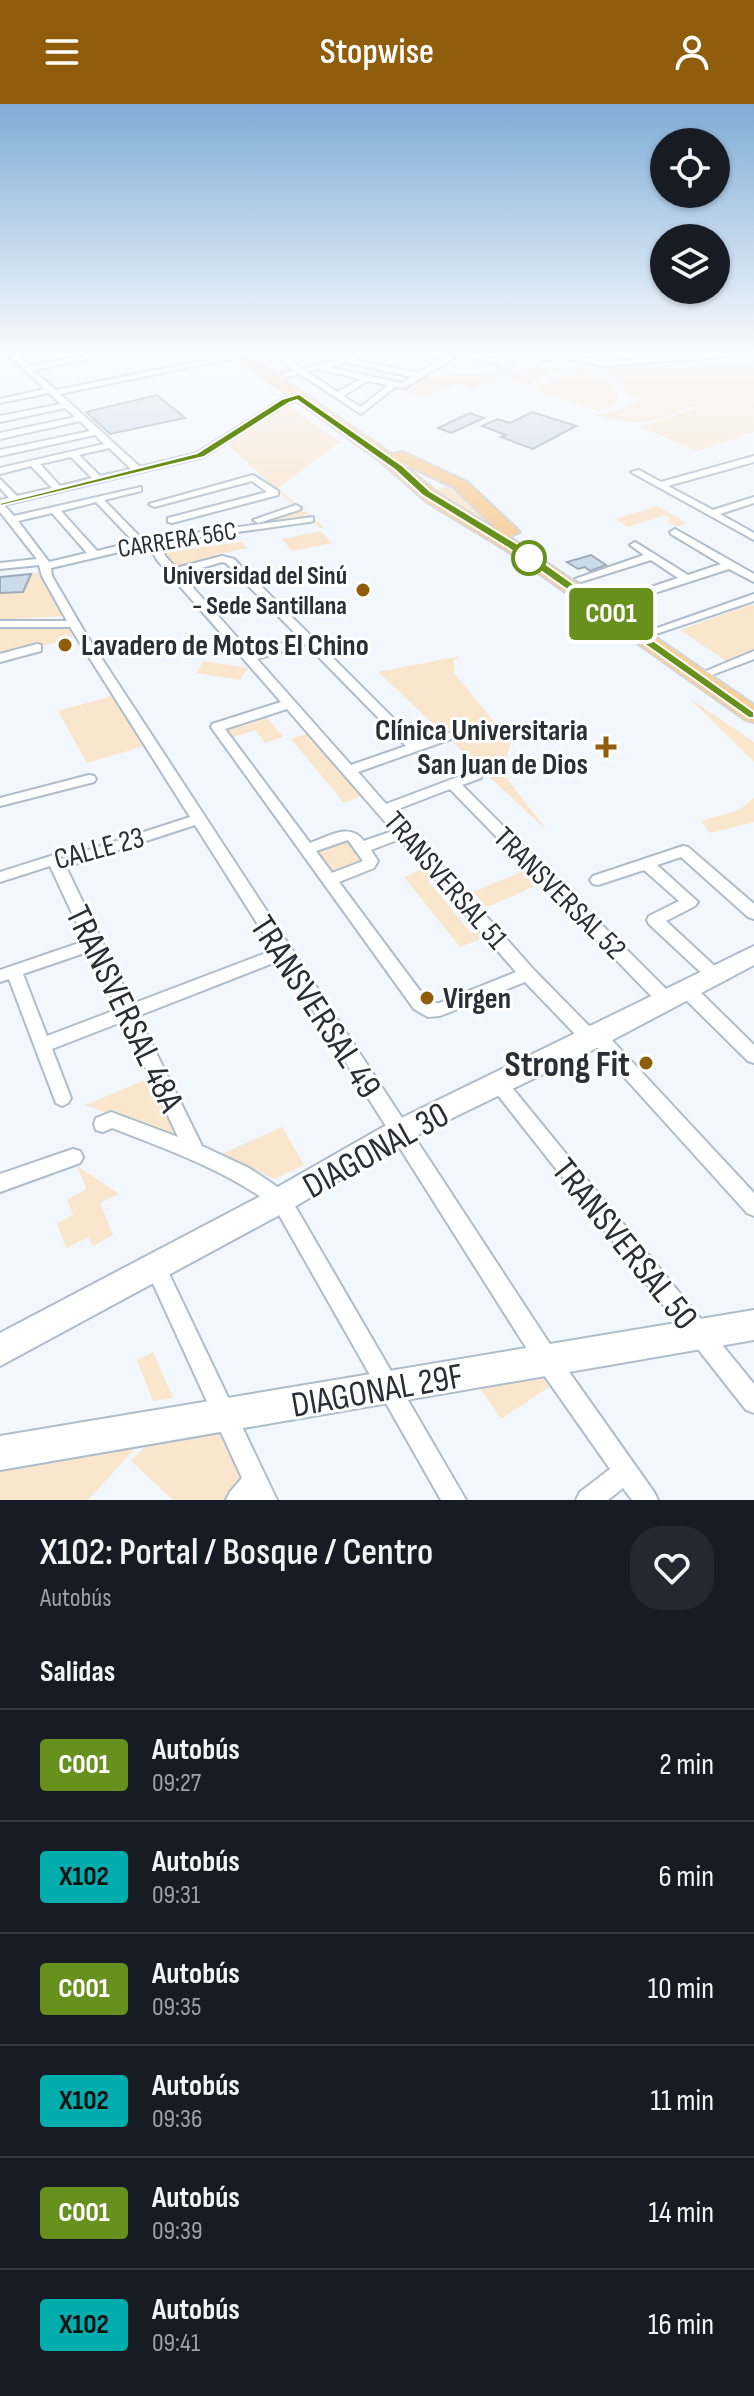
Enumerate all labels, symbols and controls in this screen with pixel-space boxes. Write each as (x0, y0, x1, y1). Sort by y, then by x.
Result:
icon: menu (40, 30, 84, 74)
icon: person (670, 30, 714, 74)
text: Stopwise (320, 31, 434, 74)
map controls (650, 128, 730, 304)
button: locate (650, 128, 730, 208)
button: layers (650, 224, 730, 304)
street label: CARRERA 56C (116, 516, 239, 565)
unlabelled marker (512, 541, 546, 575)
place label: Universidad del Sinú - Sede Santillana (163, 561, 347, 622)
marker: Universidad del Sinú - Sede Santillana (354, 581, 372, 599)
line badge: C001 (555, 588, 667, 640)
text: C001 (585, 597, 637, 630)
place label: Lavadero de Motos El Chino (81, 628, 369, 664)
marker: Lavadero de Motos El Chino (56, 636, 74, 654)
place label: Clínica Universitaria San Juan de Dios (375, 713, 588, 783)
marker: Clínica Universitaria San Juan de Dios (595, 736, 617, 758)
street label: TRANSVERSAL 51 (376, 804, 515, 957)
street label: CALLE 23 (50, 820, 148, 878)
street label: TRANSVERSAL 52 (486, 820, 633, 967)
street label: TRANSVERSAL 48A (55, 899, 192, 1120)
street label: TRANSVERSAL 49 (240, 908, 390, 1107)
place label: Virgen (443, 981, 511, 1017)
marker: Virgen (418, 989, 436, 1007)
place label: Strong Fit (504, 1044, 630, 1087)
marker: Strong Fit (637, 1054, 655, 1072)
street label: DIAGONAL 30 (296, 1094, 457, 1209)
street label: TRANSVERSAL 50 (542, 1150, 706, 1339)
street label: DIAGONAL 29F (288, 1355, 467, 1428)
button: heart (630, 1526, 714, 1610)
text: X102: Portal / Bosque / Centro (40, 1530, 433, 1575)
text: Autobús (40, 1583, 112, 1614)
text: Salidas (40, 1654, 115, 1690)
text: Autobús (152, 1732, 240, 1768)
text: 2 min (659, 1747, 714, 1783)
text: C001 (58, 1748, 110, 1781)
text: 09:27 (152, 1768, 201, 1799)
text: Autobús (152, 1844, 240, 1880)
text: 6 min (658, 1859, 714, 1895)
text: X102 (59, 1860, 109, 1893)
text: 09:31 (152, 1880, 200, 1911)
text: Autobús (152, 1956, 240, 1992)
text: 10 min (648, 1971, 714, 2007)
text: C001 (58, 1972, 110, 2005)
text: 09:35 (152, 1992, 201, 2023)
text: Autobús (152, 2068, 240, 2104)
text: 11 min (651, 2083, 714, 2119)
text: X102 (59, 2084, 109, 2117)
text: 09:36 (152, 2104, 202, 2135)
text: Autobús (152, 2180, 240, 2216)
text: 14 min (649, 2195, 714, 2231)
text: C001 (58, 2196, 110, 2229)
text: 09:39 (152, 2216, 202, 2247)
text: Autobús (152, 2292, 240, 2328)
text: 16 min (648, 2307, 714, 2343)
text: X102 (59, 2308, 109, 2341)
text: 09:41 (152, 2328, 200, 2359)

